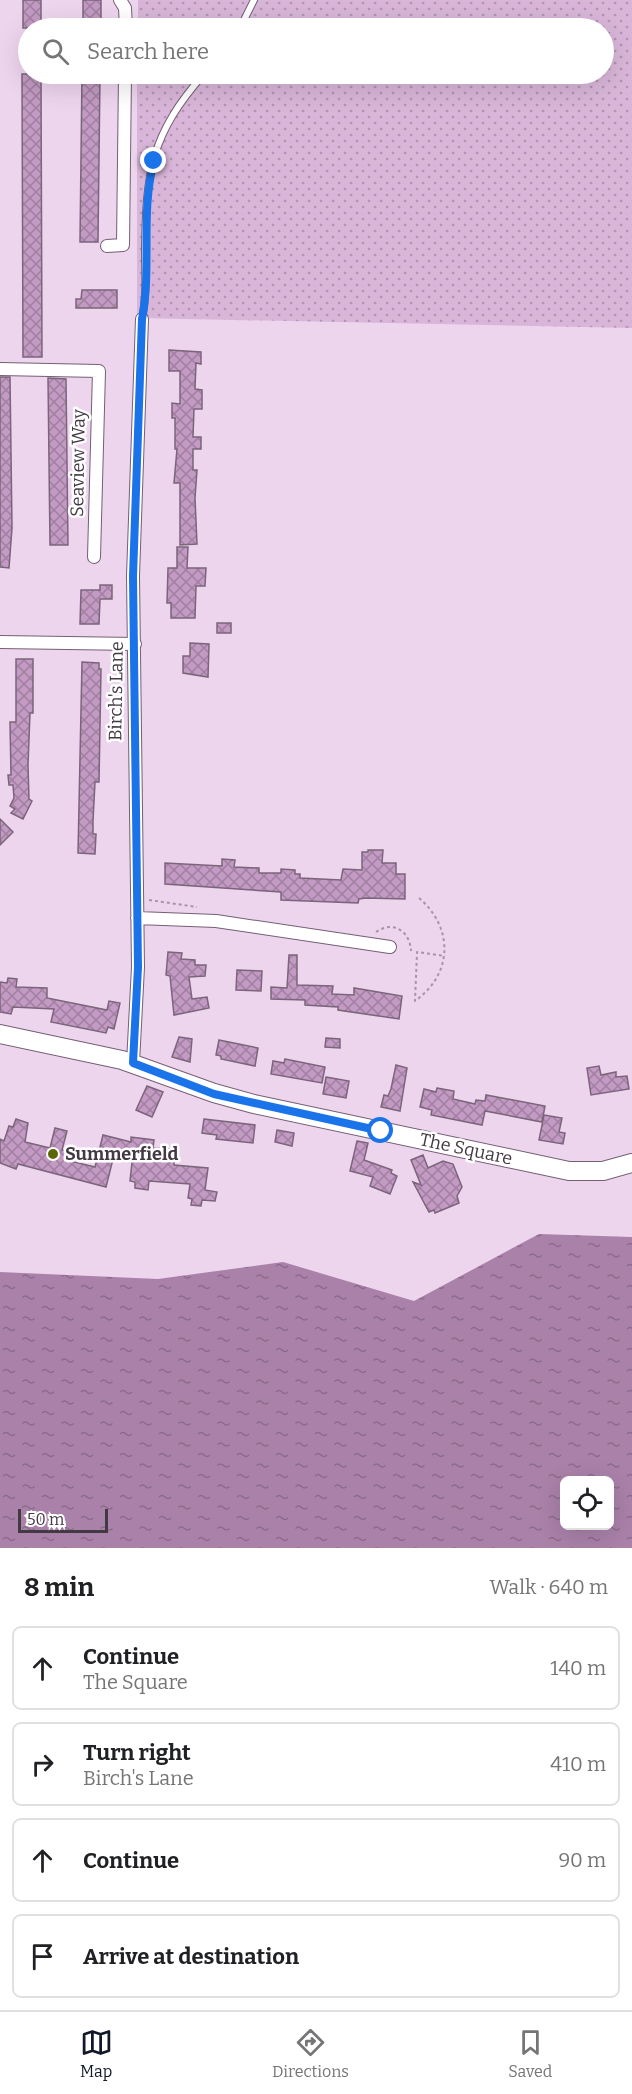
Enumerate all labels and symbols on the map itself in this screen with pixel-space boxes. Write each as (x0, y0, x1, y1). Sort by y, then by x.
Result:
route end (140, 147, 166, 173)
street label: Seaview Way (66, 408, 90, 517)
street label: Birch's Lane (104, 641, 128, 741)
route start (367, 1117, 393, 1143)
street label: The Square (418, 1128, 514, 1170)
place label: Summerfield (65, 1143, 178, 1165)
marker: Summerfield (46, 1147, 60, 1161)
scale bar (18, 1506, 108, 1534)

